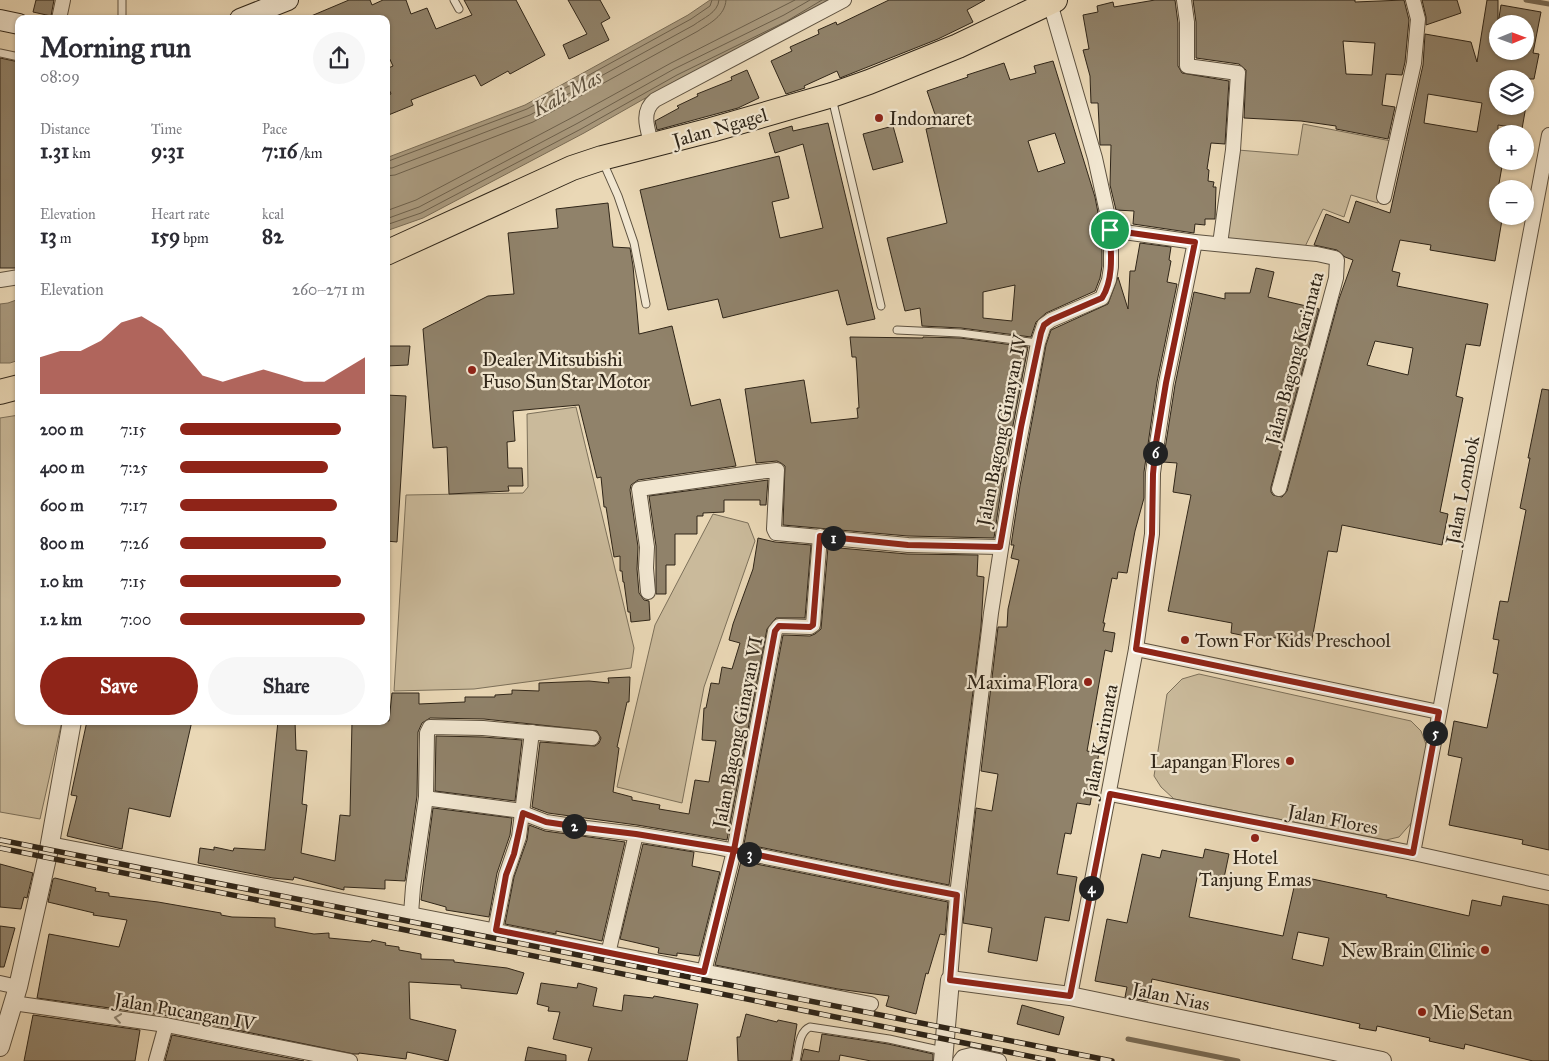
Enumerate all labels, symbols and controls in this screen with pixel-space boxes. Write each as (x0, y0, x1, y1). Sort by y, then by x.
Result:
north arrow (1489, 15, 1534, 60)
map controls (1489, 15, 1534, 225)
text: Morning run (40, 30, 191, 65)
button: share (313, 32, 365, 84)
water label: Kali Mas (528, 64, 607, 122)
text: 08:09 (40, 67, 80, 86)
button: layers (1489, 70, 1534, 115)
street label: Jalan Ngagel (668, 103, 771, 153)
place label: Indomaret (889, 107, 973, 130)
marker: Indomaret (873, 112, 885, 124)
text: Distance (40, 121, 90, 138)
text: Time (151, 121, 182, 138)
text: Pace (262, 121, 287, 138)
button: + (1489, 125, 1534, 170)
text: 1.31 (40, 138, 69, 164)
text: 9:31 (151, 138, 184, 164)
text: 7:16 (262, 138, 298, 164)
text: km (69, 145, 91, 162)
text: /km (298, 145, 323, 162)
button: − (1489, 180, 1534, 225)
text: Elevation (40, 206, 96, 223)
text: Heart rate (151, 206, 210, 223)
text: kcal (262, 206, 284, 223)
pin (1089, 209, 1131, 251)
icon: arrive (1096, 216, 1124, 244)
text: 13 (40, 223, 57, 249)
text: 159 (151, 223, 180, 249)
text: 82 (262, 223, 284, 249)
text: m (57, 230, 71, 247)
text: bpm (180, 230, 209, 247)
street label: Jalan Bagong Karimata (1260, 268, 1330, 449)
text: Elevation (40, 280, 104, 299)
text: 260–271 m (292, 280, 365, 299)
street label: Jalan Bagong Ginayan IV (971, 331, 1033, 530)
place label: Dealer Mitsubishi Fuso Sun Star Motor (482, 348, 651, 393)
marker: Dealer Mitsubishi Fuso Sun Star Motor (466, 364, 478, 376)
text: 200 m (40, 420, 83, 439)
text: 7:15 (120, 420, 146, 439)
street label: Jalan Lombok (1440, 434, 1485, 548)
pin: 6 (1142, 440, 1168, 466)
text: 6 (1152, 445, 1159, 462)
text: 400 m (40, 458, 84, 477)
text: 7:25 (120, 458, 148, 477)
text: 600 m (40, 496, 84, 515)
text: 7:17 (120, 496, 147, 515)
pin: 1 (820, 526, 846, 550)
text: 1 (831, 530, 836, 547)
text: 800 m (40, 534, 84, 553)
text: 7:26 (120, 534, 149, 553)
text: 1.0 km (40, 572, 83, 591)
text: 7:15 (120, 572, 146, 591)
text: 1.2 km (40, 610, 82, 629)
text: 7:00 (120, 610, 151, 629)
place label: Town For Kids Preschool (1195, 629, 1391, 652)
street label: Jalan Bagong Ginayan VI (707, 634, 768, 832)
marker: Town For Kids Preschool (1179, 634, 1191, 646)
button: Save (40, 657, 198, 715)
button: Share (208, 657, 365, 715)
place label: Maxima Flora (966, 671, 1079, 694)
marker: Maxima Flora (1082, 676, 1094, 688)
street label: Jalan Karimata (1078, 681, 1124, 802)
pin: 5 (1422, 720, 1448, 746)
text: 5 (1432, 725, 1439, 742)
place label: Lapangan Flores (1150, 750, 1280, 774)
marker: Lapangan Flores (1284, 755, 1296, 767)
street label: Jalan Flores (1284, 799, 1380, 841)
pin: 2 (562, 814, 586, 838)
text: 2 (571, 818, 578, 835)
marker: Hotel Tanjung Emas (1249, 832, 1261, 844)
pin: 3 (736, 842, 762, 866)
text: 3 (747, 846, 752, 863)
place label: Hotel Tanjung Emas (1199, 846, 1311, 892)
pin: 4 (1078, 876, 1104, 900)
text: 4 (1088, 880, 1095, 897)
place label: New Brain Clinic (1341, 939, 1475, 962)
marker: New Brain Clinic (1479, 944, 1491, 956)
street label: Jalan Nias (1128, 977, 1212, 1017)
street label: Jalan Pucangan IV (110, 987, 258, 1036)
place label: Mie Setan (1432, 1001, 1513, 1024)
marker: Mie Setan (1416, 1006, 1428, 1018)
one-way arrow (113, 1013, 121, 1024)

